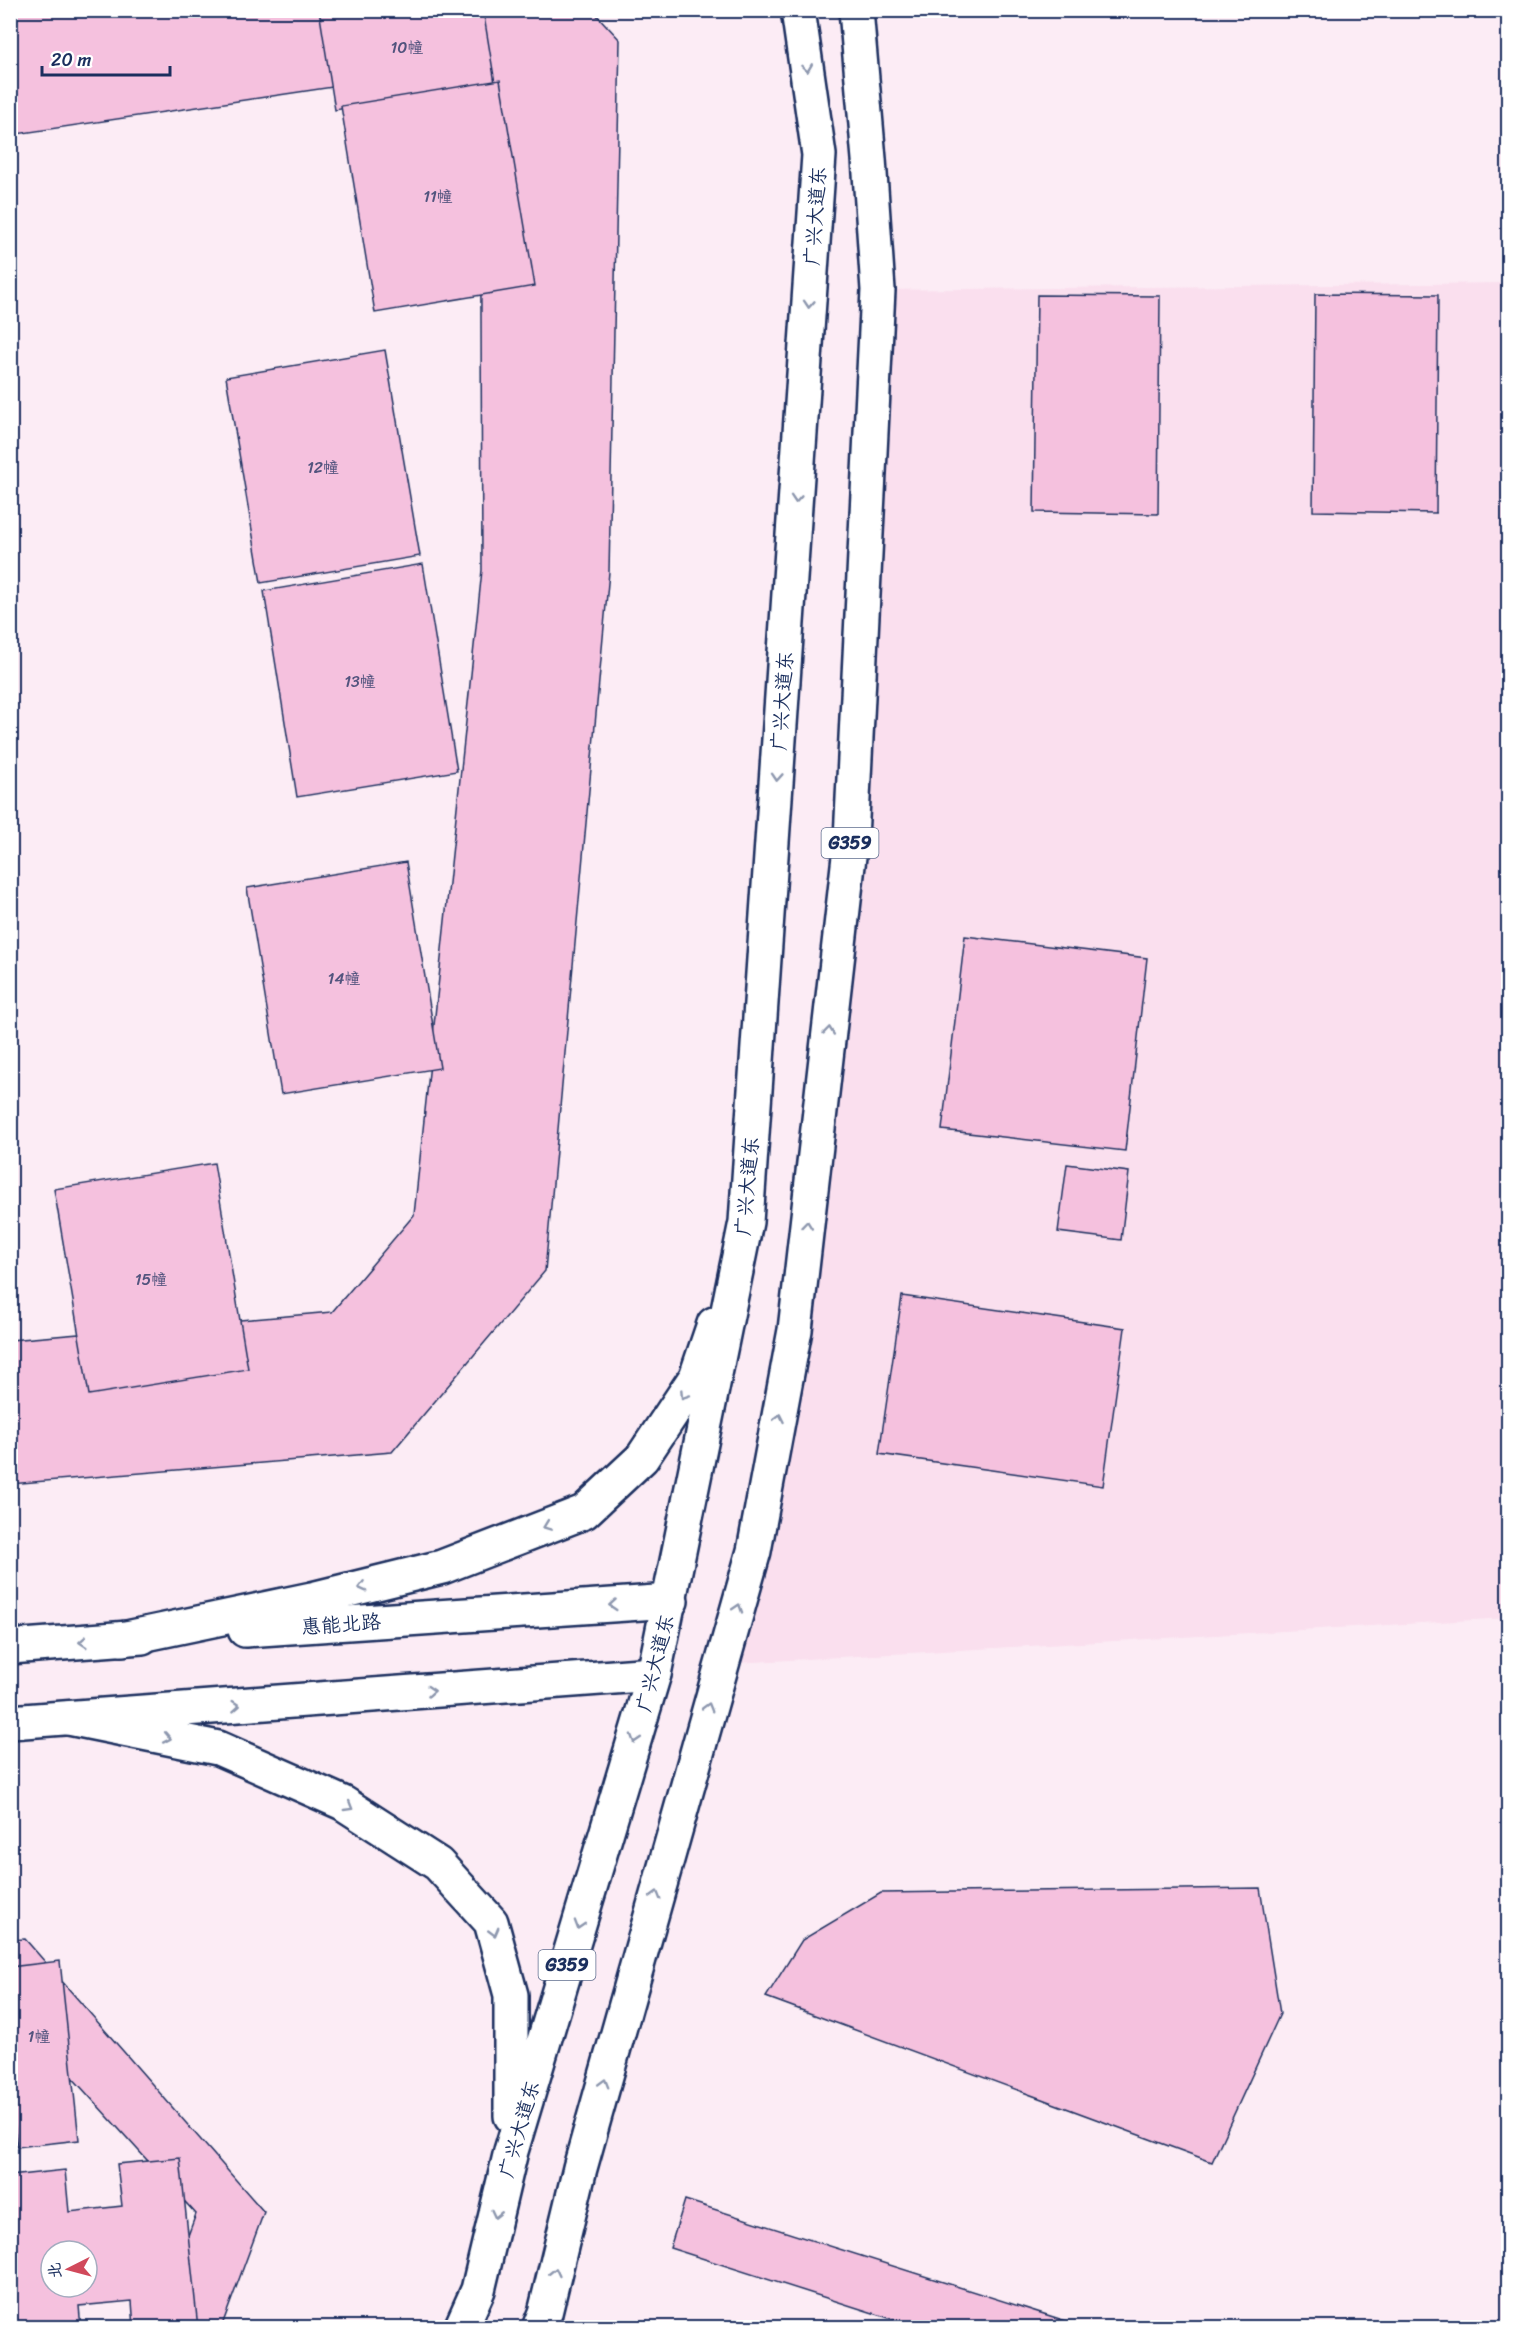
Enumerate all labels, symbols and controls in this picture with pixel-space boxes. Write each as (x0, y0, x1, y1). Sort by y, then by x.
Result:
house number: 10幢 (391, 33, 423, 62)
scale bar (42, 39, 170, 77)
text: 20 m (51, 44, 91, 76)
one-way arrow (800, 64, 812, 73)
street label: 广兴大道东 (795, 165, 836, 267)
house number: 11幢 (423, 182, 453, 211)
one-way arrow (803, 300, 816, 309)
house number: 12幢 (307, 453, 339, 482)
one-way arrow (789, 494, 802, 503)
street label: 广兴大道东 (762, 650, 803, 752)
house number: 13幢 (344, 667, 376, 696)
one-way arrow (770, 773, 783, 782)
road number: G359 (822, 828, 878, 858)
house number: 14幢 (328, 964, 360, 993)
one-way arrow (822, 1027, 835, 1036)
street label: 广兴大道东 (726, 1135, 769, 1237)
one-way arrow (800, 1221, 813, 1230)
house number: 15幢 (135, 1265, 167, 1294)
one-way arrow (680, 1389, 692, 1399)
one-way arrow (772, 1413, 785, 1423)
one-way arrow (542, 1519, 553, 1531)
one-way arrow (357, 1579, 367, 1592)
one-way arrow (608, 1598, 617, 1611)
one-way arrow (731, 1603, 743, 1614)
street label: 惠能北路 (300, 1604, 383, 1645)
street label: 广兴大道东 (626, 1610, 685, 1716)
one-way arrow (78, 1635, 87, 1648)
one-way arrow (426, 1685, 435, 1698)
one-way arrow (232, 1699, 241, 1712)
one-way arrow (701, 1702, 713, 1713)
one-way arrow (162, 1731, 172, 1744)
one-way arrow (630, 1733, 642, 1744)
one-way arrow (342, 1800, 353, 1811)
one-way arrow (649, 1890, 661, 1901)
one-way arrow (574, 1919, 586, 1930)
one-way arrow (486, 1927, 499, 1937)
road number: G359 (538, 1950, 596, 1980)
house number: 1幢 (28, 2022, 50, 2051)
street label: 广兴大道东 (489, 2076, 550, 2182)
one-way arrow (597, 2078, 609, 2089)
one-way arrow (490, 2208, 503, 2218)
north arrow (39, 2239, 99, 2299)
text: 北 (39, 2261, 70, 2280)
one-way arrow (548, 2267, 561, 2277)

